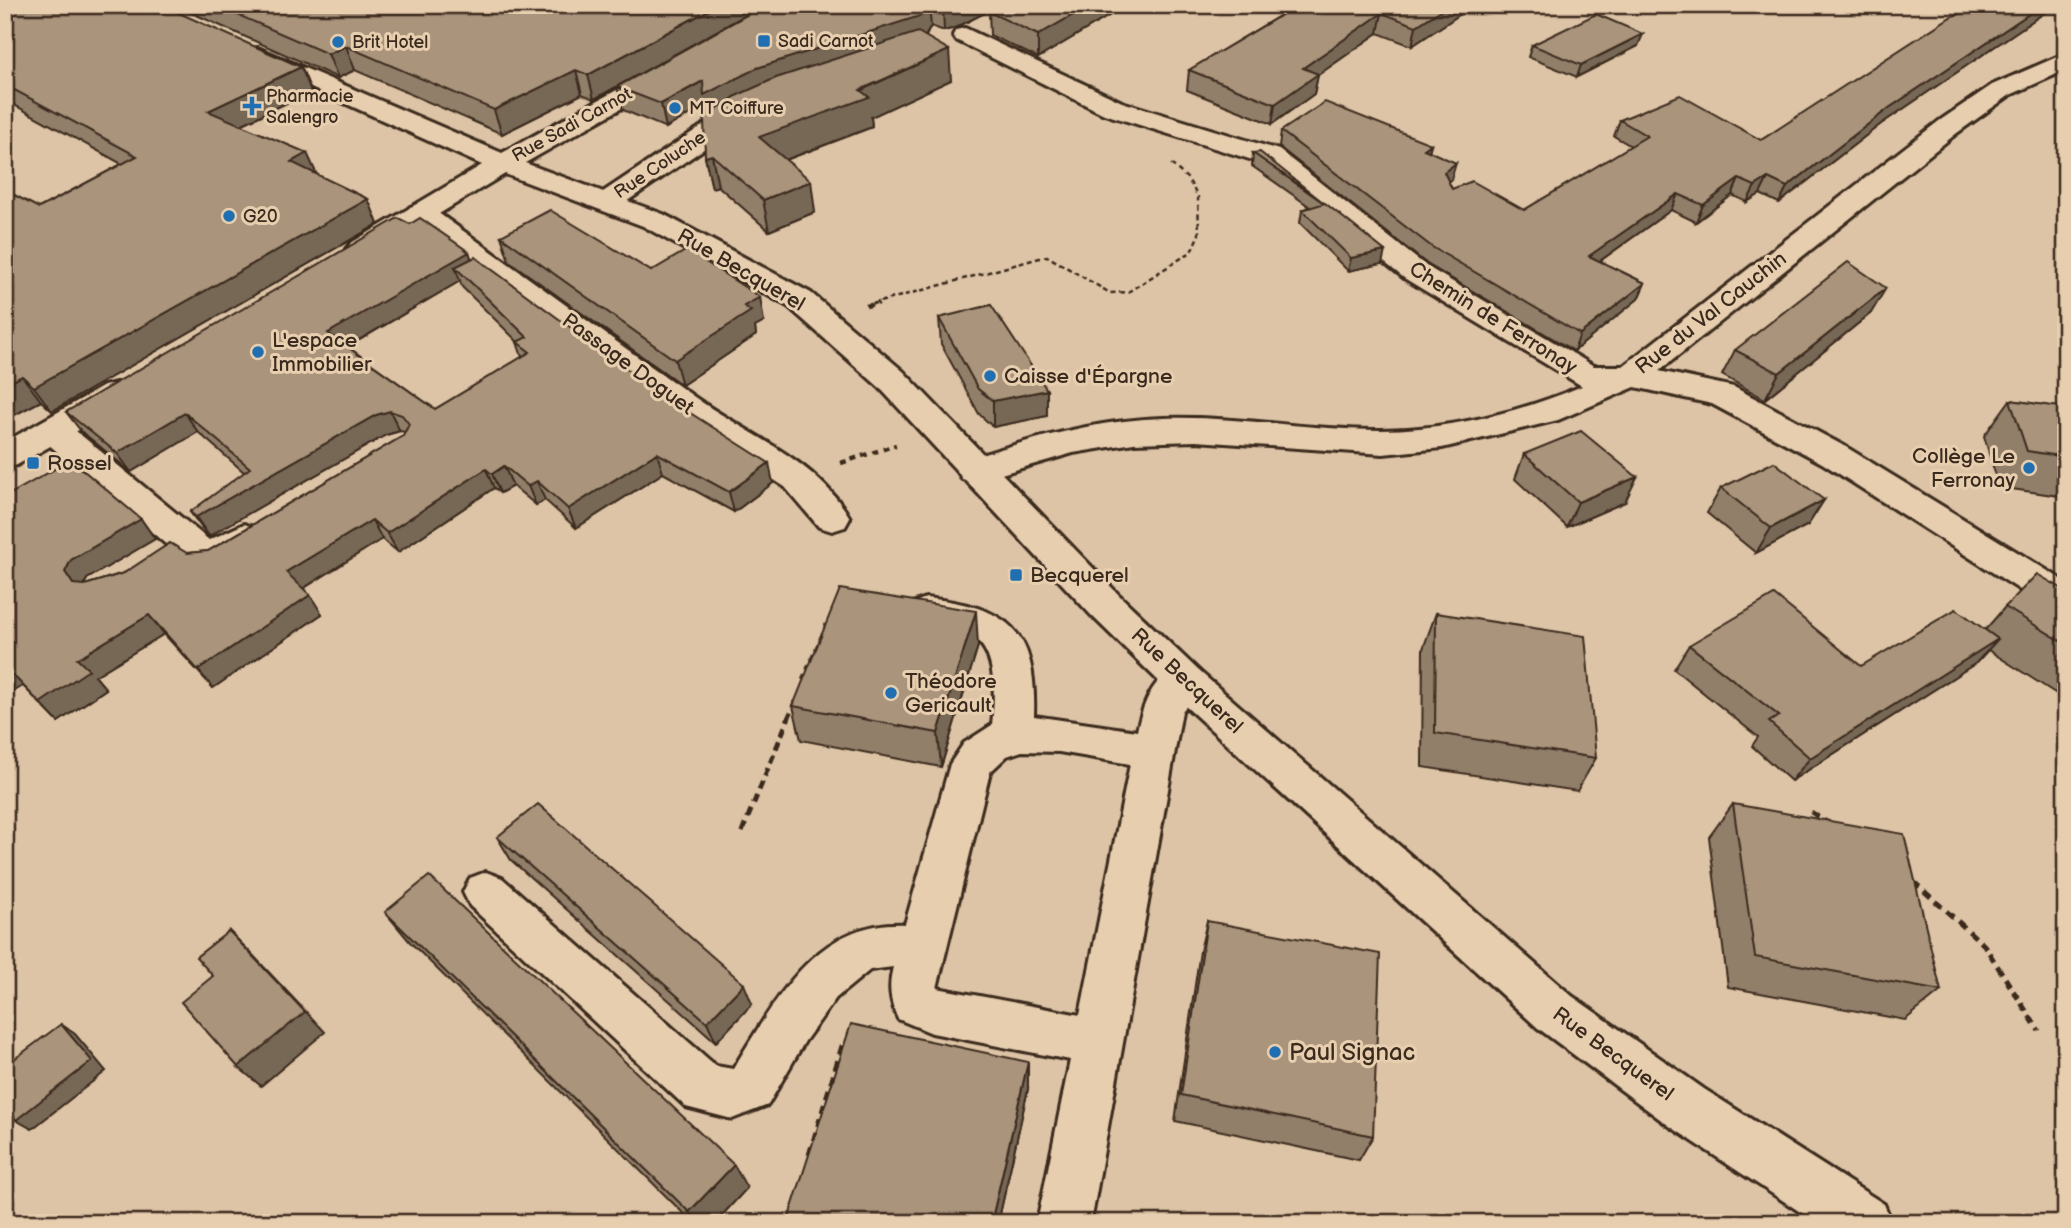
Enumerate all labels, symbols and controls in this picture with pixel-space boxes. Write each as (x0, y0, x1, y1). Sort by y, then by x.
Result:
place label: Sadi Carnot (778, 31, 874, 52)
place label: Brit Hotel (352, 32, 428, 53)
marker: Sadi Carnot (756, 33, 772, 49)
marker: Brit Hotel (330, 34, 346, 50)
street label: Rue Sadi Carnot (508, 83, 636, 167)
place label: Pharmacie Salengro (266, 86, 354, 128)
marker: Pharmacie Salengro (244, 98, 260, 114)
place label: MT Coiffure (689, 98, 784, 119)
marker: MT Coiffure (667, 100, 683, 116)
street label: Rue Coluche (610, 127, 710, 203)
place label: G20 (243, 206, 278, 227)
marker: G20 (221, 208, 237, 224)
street label: Rue Becquerel (673, 223, 809, 317)
street label: Rue du Val Cauchin (1630, 246, 1792, 380)
street label: Chemin de Ferronay (1404, 256, 1582, 380)
street label: Passage Doguet (557, 308, 699, 421)
place label: L'espace Immobilier (272, 328, 372, 377)
marker: L'espace Immobilier (250, 344, 266, 360)
place label: Caisse d'Épargne (1004, 364, 1172, 389)
marker: Caisse d'Épargne (982, 368, 998, 384)
place label: Collège Le Ferronay (1912, 444, 2016, 493)
place label: Rossel (47, 451, 112, 476)
marker: Rossel (25, 455, 41, 471)
marker: Collège Le Ferronay (2021, 460, 2037, 476)
place label: Becquerel (1030, 563, 1129, 588)
marker: Becquerel (1008, 567, 1024, 583)
street label: Rue Becquerel (1126, 623, 1248, 739)
place label: Théodore Gericault (905, 669, 997, 718)
marker: Théodore Gericault (883, 685, 899, 701)
street label: Rue Becquerel (1548, 1002, 1678, 1106)
place label: Paul Signac (1289, 1038, 1415, 1067)
marker: Paul Signac (1267, 1044, 1283, 1060)

